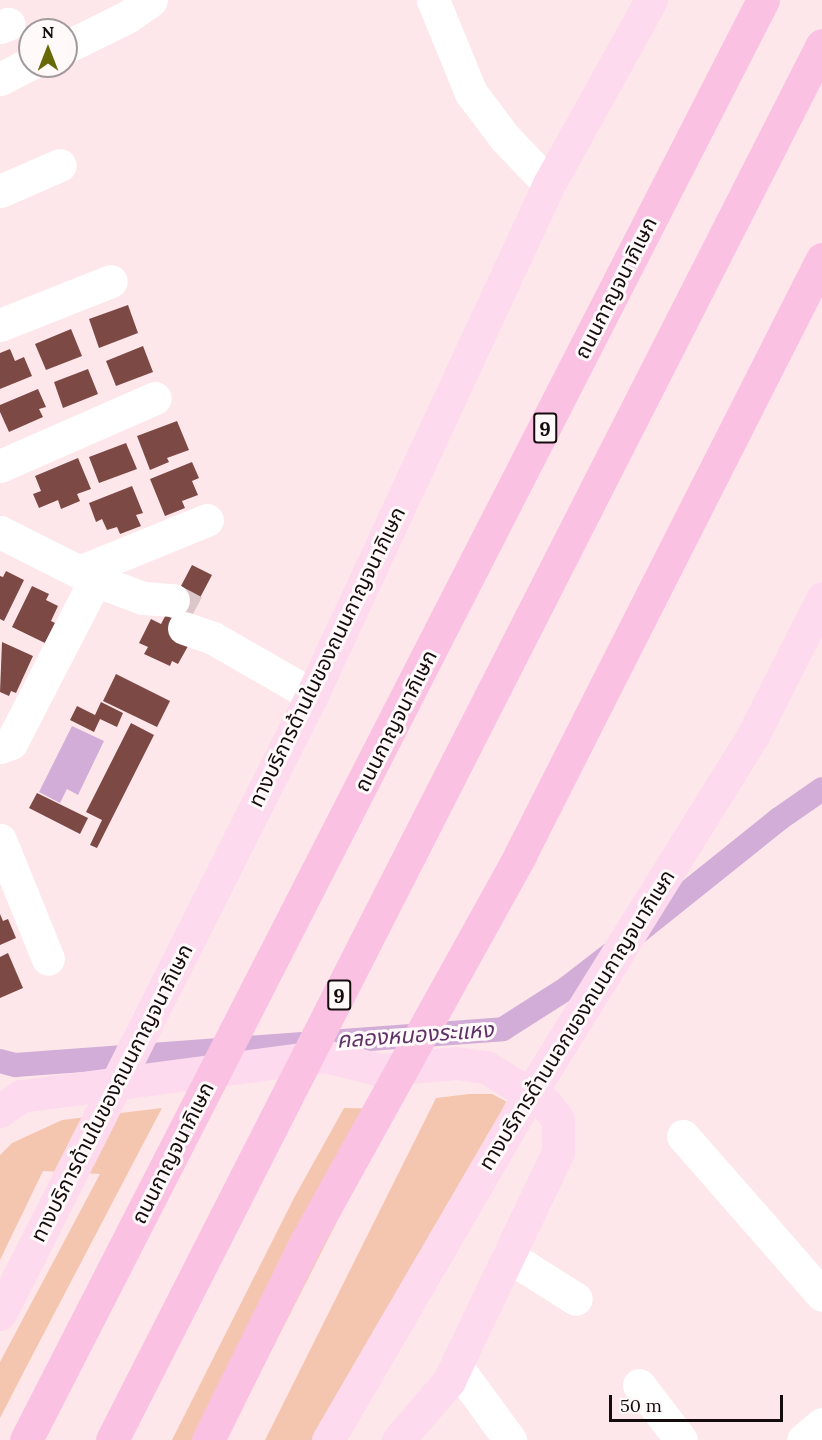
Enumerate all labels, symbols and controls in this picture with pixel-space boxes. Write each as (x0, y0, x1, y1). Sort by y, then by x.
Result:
north arrow (18, 18, 78, 78)
text: N (42, 22, 54, 42)
street label: ถนนกาญจนาภิเษก (569, 213, 663, 363)
road number: 9 (533, 411, 557, 445)
street label: ทางบริการด้านในของถนนกาญจนาภิเษก (243, 503, 411, 811)
street label: ถนนกาญจนาภิเษก (349, 646, 443, 796)
street label: ทางบริการด้านนอกของถนนกาญจนาภิเษก (474, 865, 680, 1175)
street label: ทางบริการด้านในของถนนกาญจนาภิเษก (26, 940, 198, 1246)
road number: 9 (327, 978, 351, 1012)
water label: คลองหนองระแหง (336, 1016, 494, 1054)
street label: ถนนกาญจนาภิเษก (126, 1078, 220, 1228)
scale bar (612, 1383, 786, 1421)
text: 50 m (620, 1394, 662, 1417)

